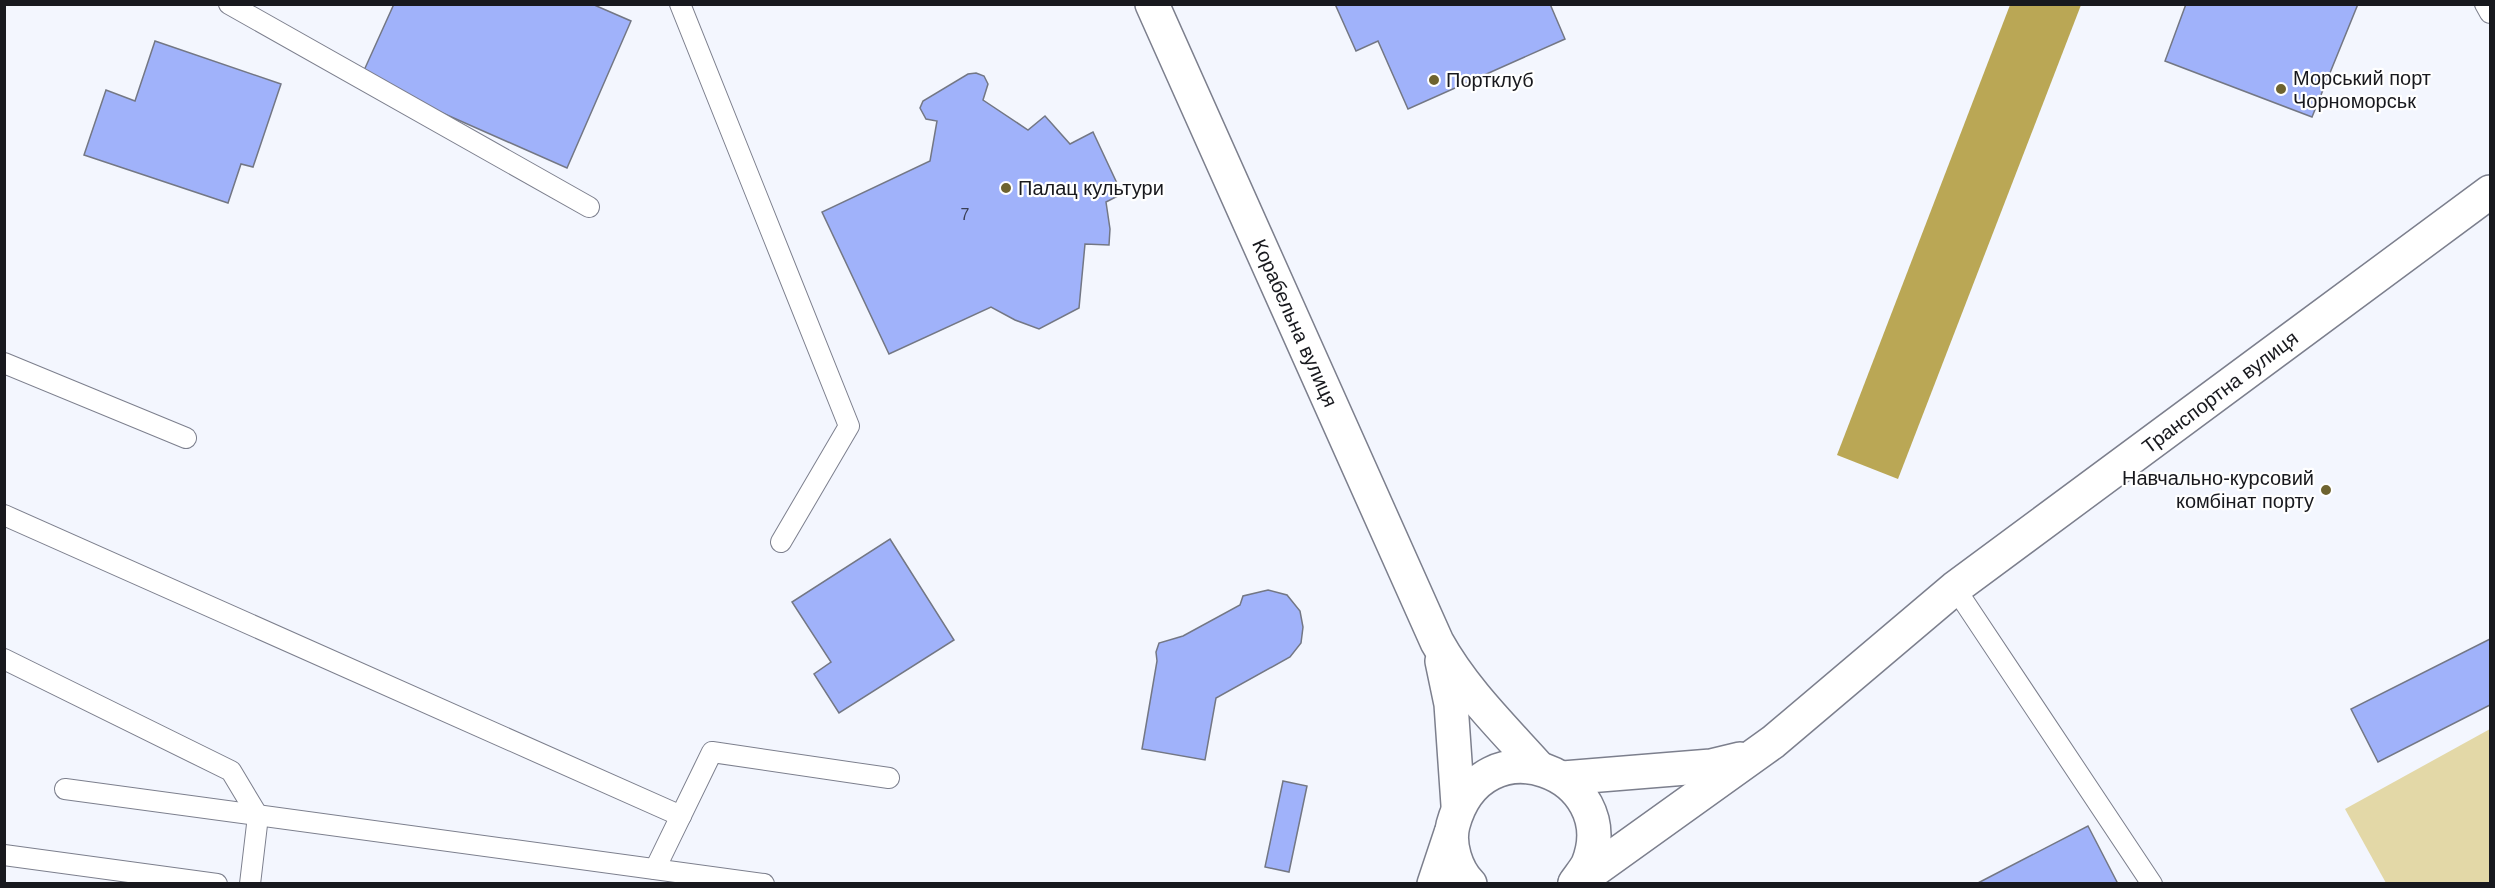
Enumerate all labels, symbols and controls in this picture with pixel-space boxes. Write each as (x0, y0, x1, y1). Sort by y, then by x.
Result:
place label: Морський порт Чорноморськ (2293, 67, 2431, 112)
place label: Портклуб (1446, 69, 1534, 91)
marker: Портклуб (1427, 73, 1441, 87)
marker: Морський порт Чорноморськ (2274, 82, 2288, 96)
place label: Палац культури (1018, 177, 1164, 199)
marker: Палац культури (999, 181, 1013, 195)
house number: 7 (961, 206, 970, 223)
street label: Корабельна вулиця (1248, 236, 1342, 410)
street label: Транспортна вулиця (2138, 326, 2302, 458)
place label: Навчально-курсовий комбінат порту (2122, 467, 2314, 512)
marker: Навчально-курсовий комбінат порту (2319, 483, 2333, 497)

